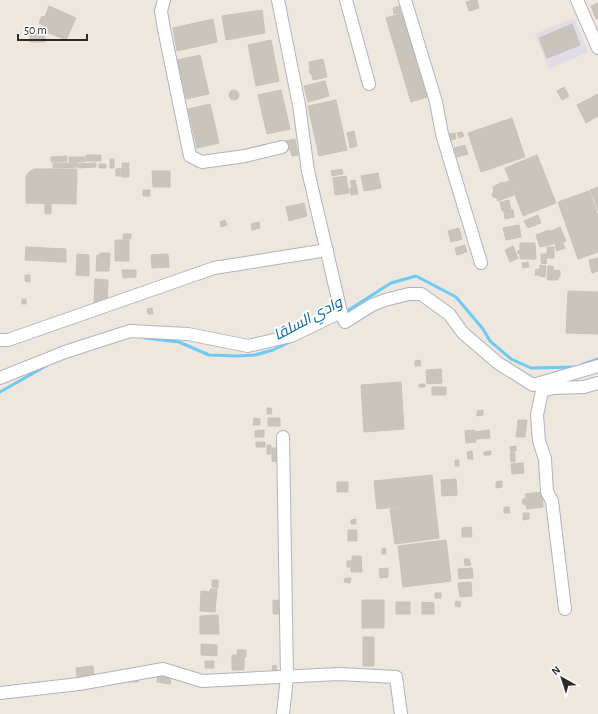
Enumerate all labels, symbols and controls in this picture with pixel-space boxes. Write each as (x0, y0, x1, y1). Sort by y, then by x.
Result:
scale bar (18, 16, 87, 42)
text: 50 m (24, 24, 47, 36)
water label: وادي السلقا (271, 294, 347, 347)
north arrow (542, 658, 582, 698)
text: N (550, 664, 562, 677)

